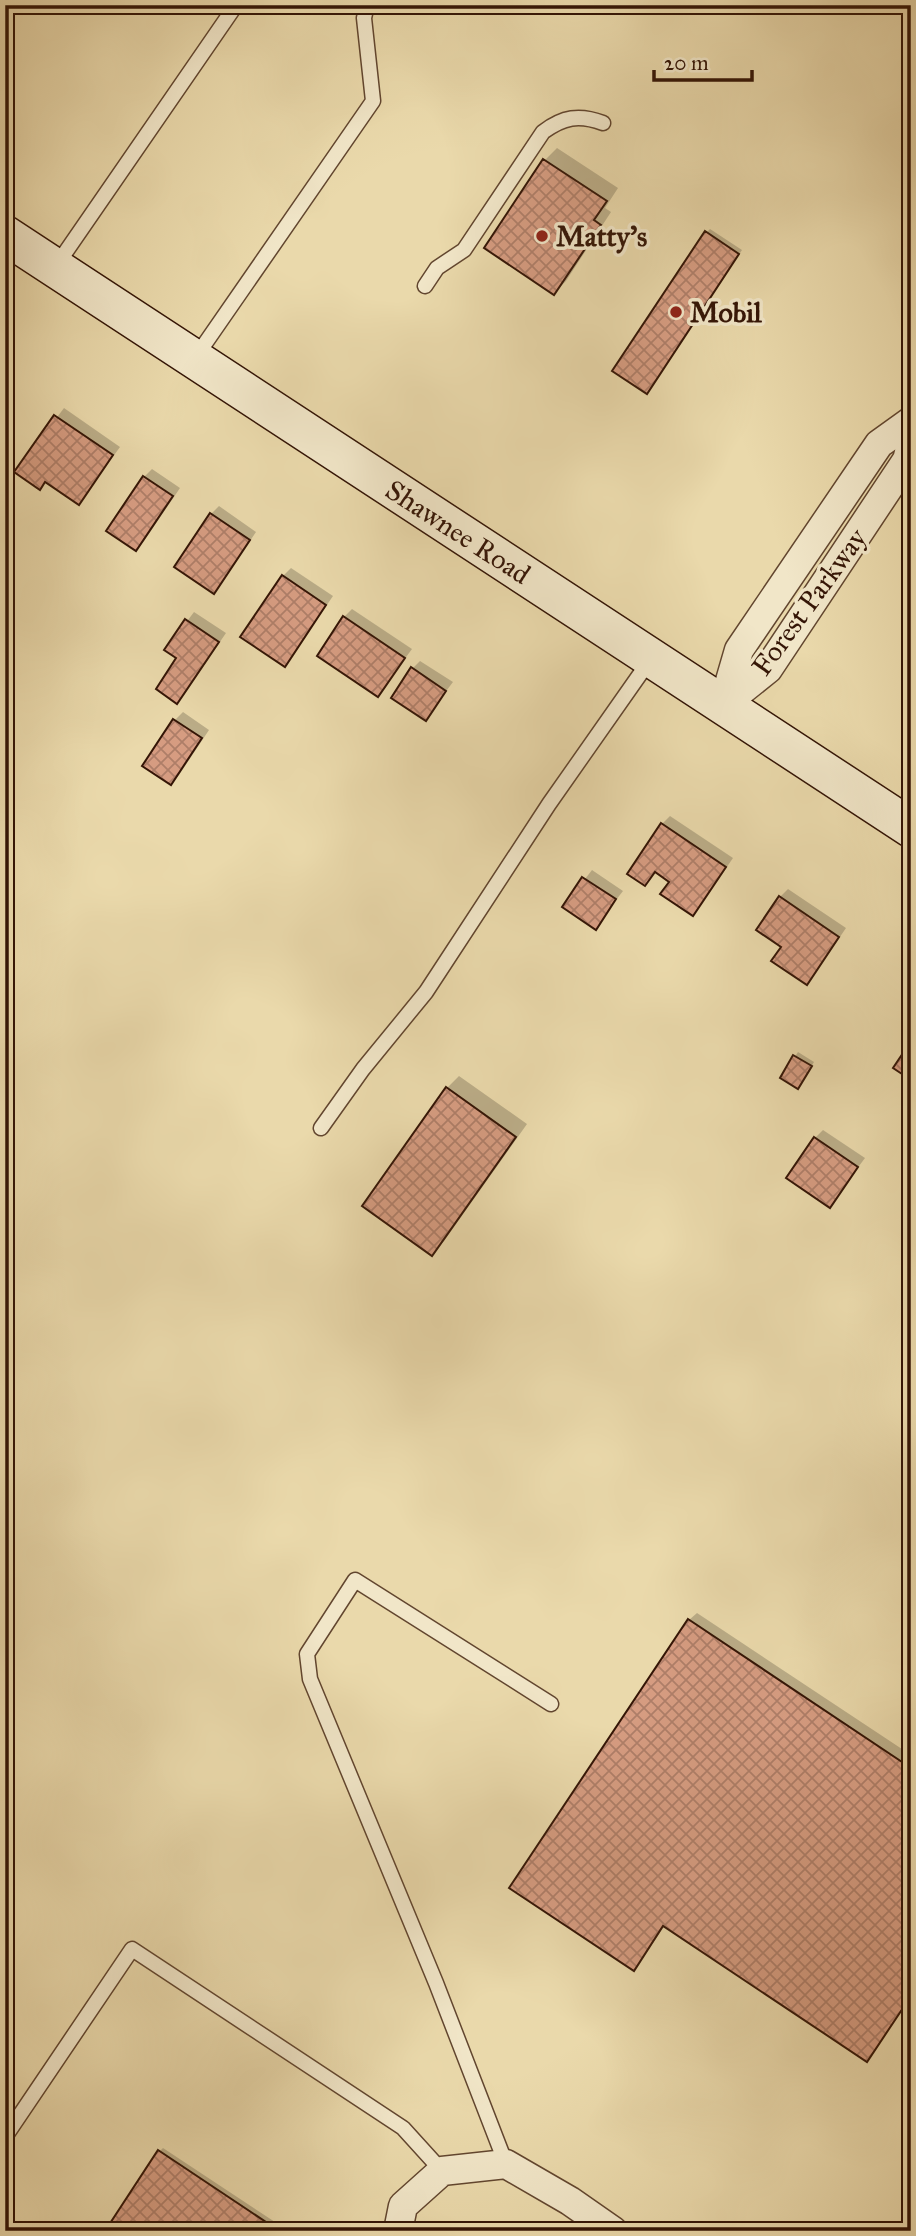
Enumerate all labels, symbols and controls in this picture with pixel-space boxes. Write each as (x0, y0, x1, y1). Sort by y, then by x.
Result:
scale bar (654, 38, 752, 82)
text: 20 m (664, 50, 709, 76)
place label: Matty's (556, 219, 647, 254)
marker: Matty's (534, 228, 550, 244)
place label: Mobil (690, 295, 762, 330)
marker: Mobil (668, 304, 684, 320)
street label: Shawnee Road (379, 472, 537, 592)
street label: Forest Parkway (744, 521, 875, 682)

